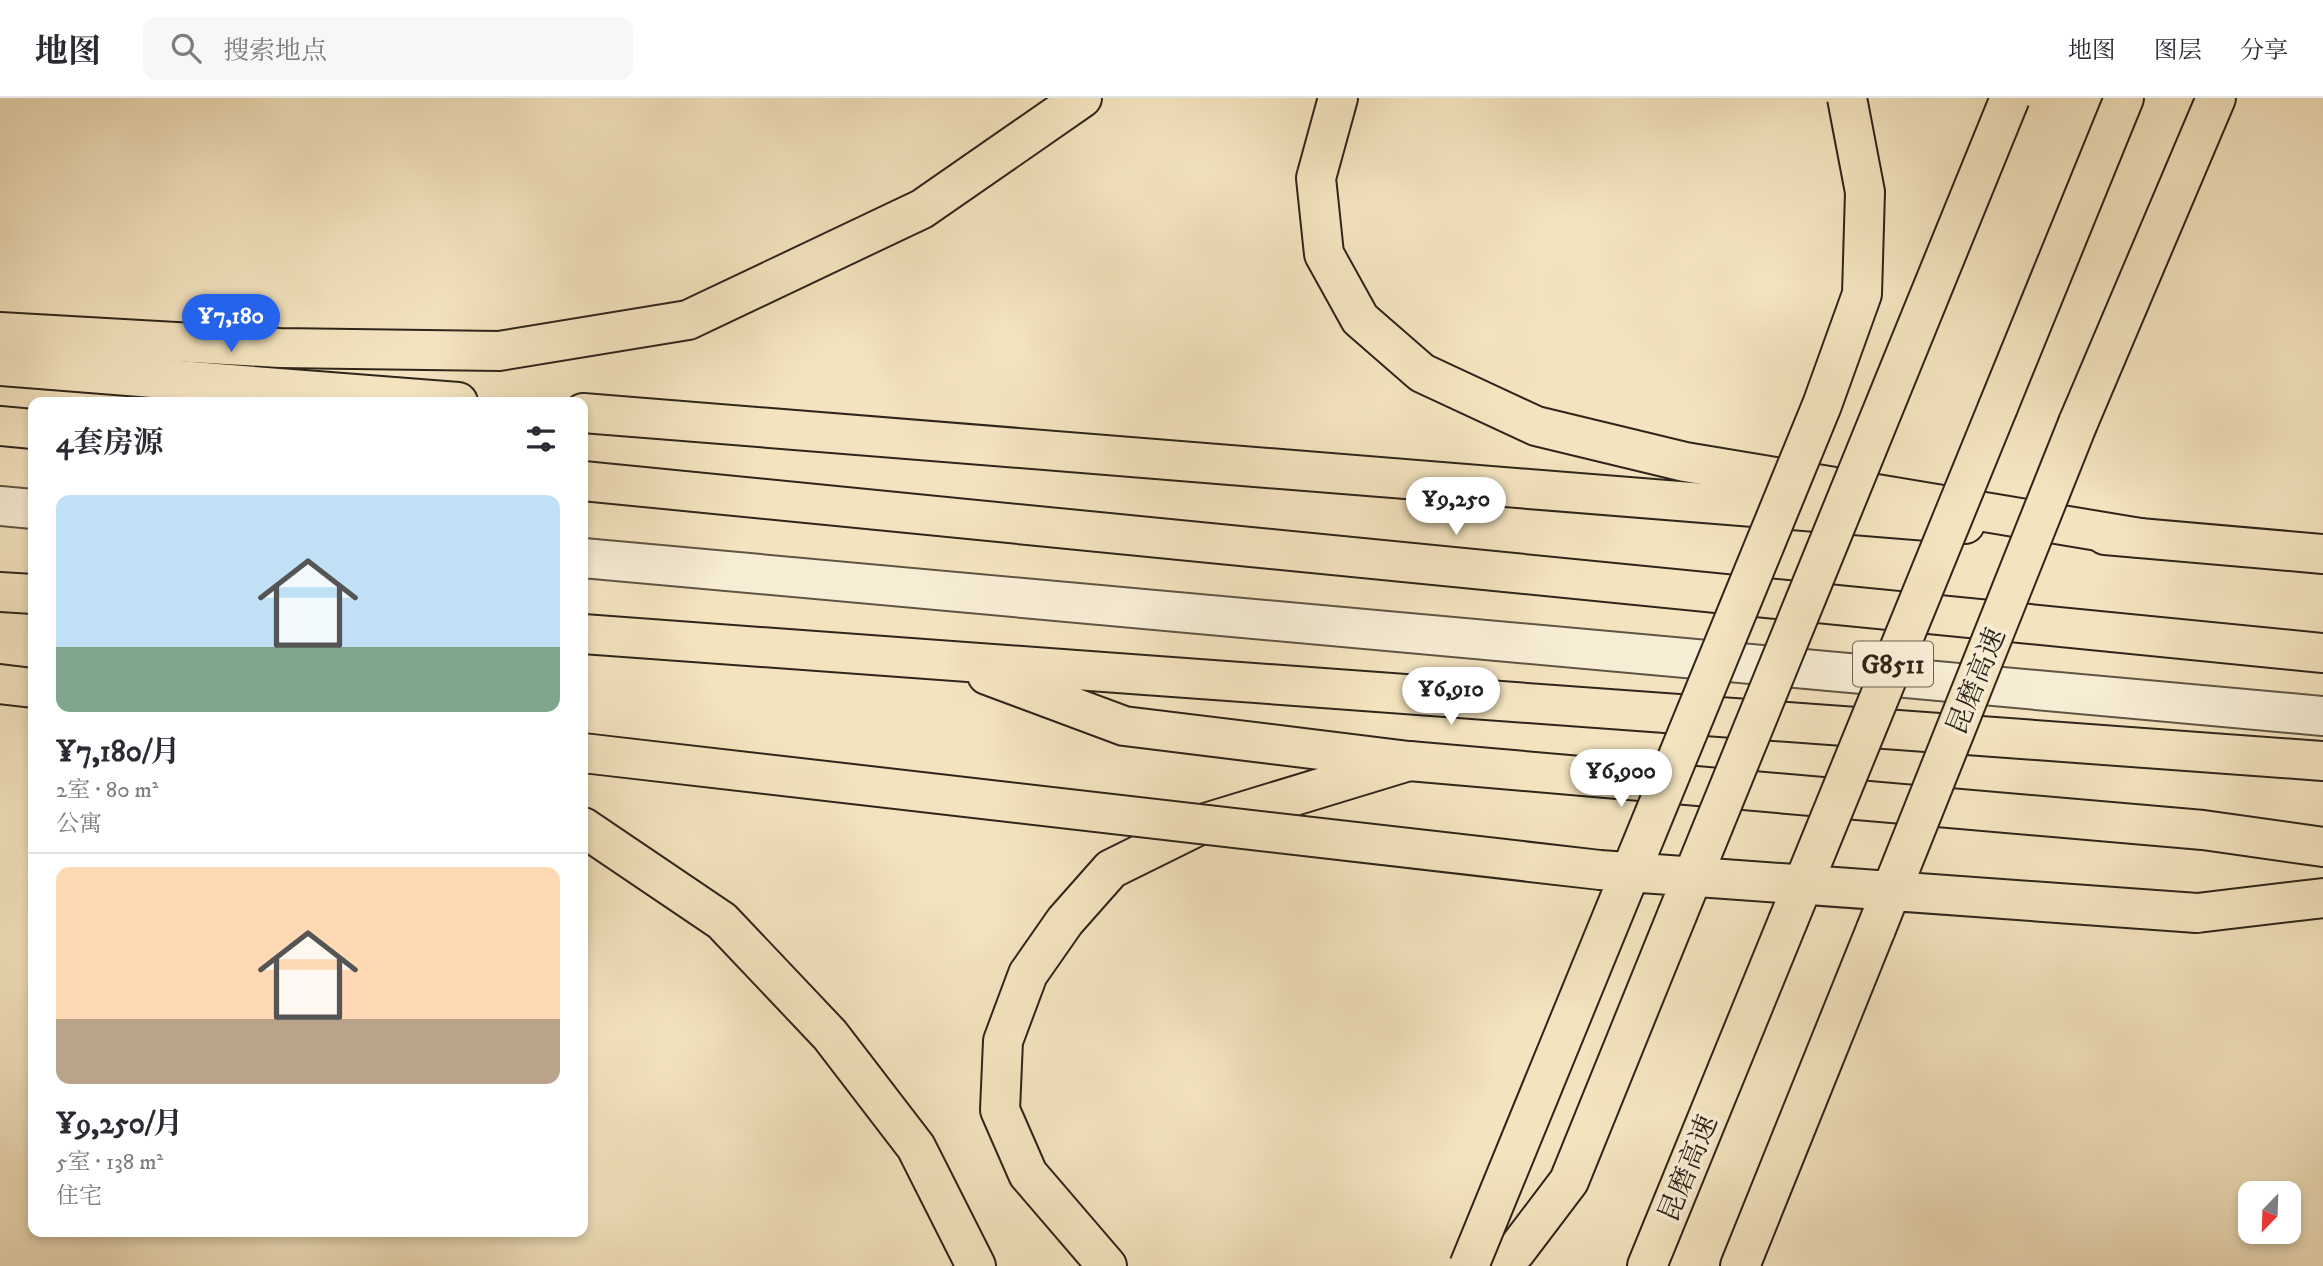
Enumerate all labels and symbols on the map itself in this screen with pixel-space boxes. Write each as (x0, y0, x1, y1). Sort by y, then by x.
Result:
pin: ¥7,180 (174, 294, 288, 354)
pin: ¥9,250 (1399, 478, 1513, 537)
street label: 昆磨高速 (1939, 623, 2014, 740)
road number: G8511 (1853, 642, 1933, 686)
pin: ¥6,910 (1394, 668, 1508, 727)
pin: ¥6,900 (1564, 750, 1678, 809)
street label: 昆磨高速 (1651, 1110, 1726, 1227)
north arrow (2238, 1181, 2301, 1244)

